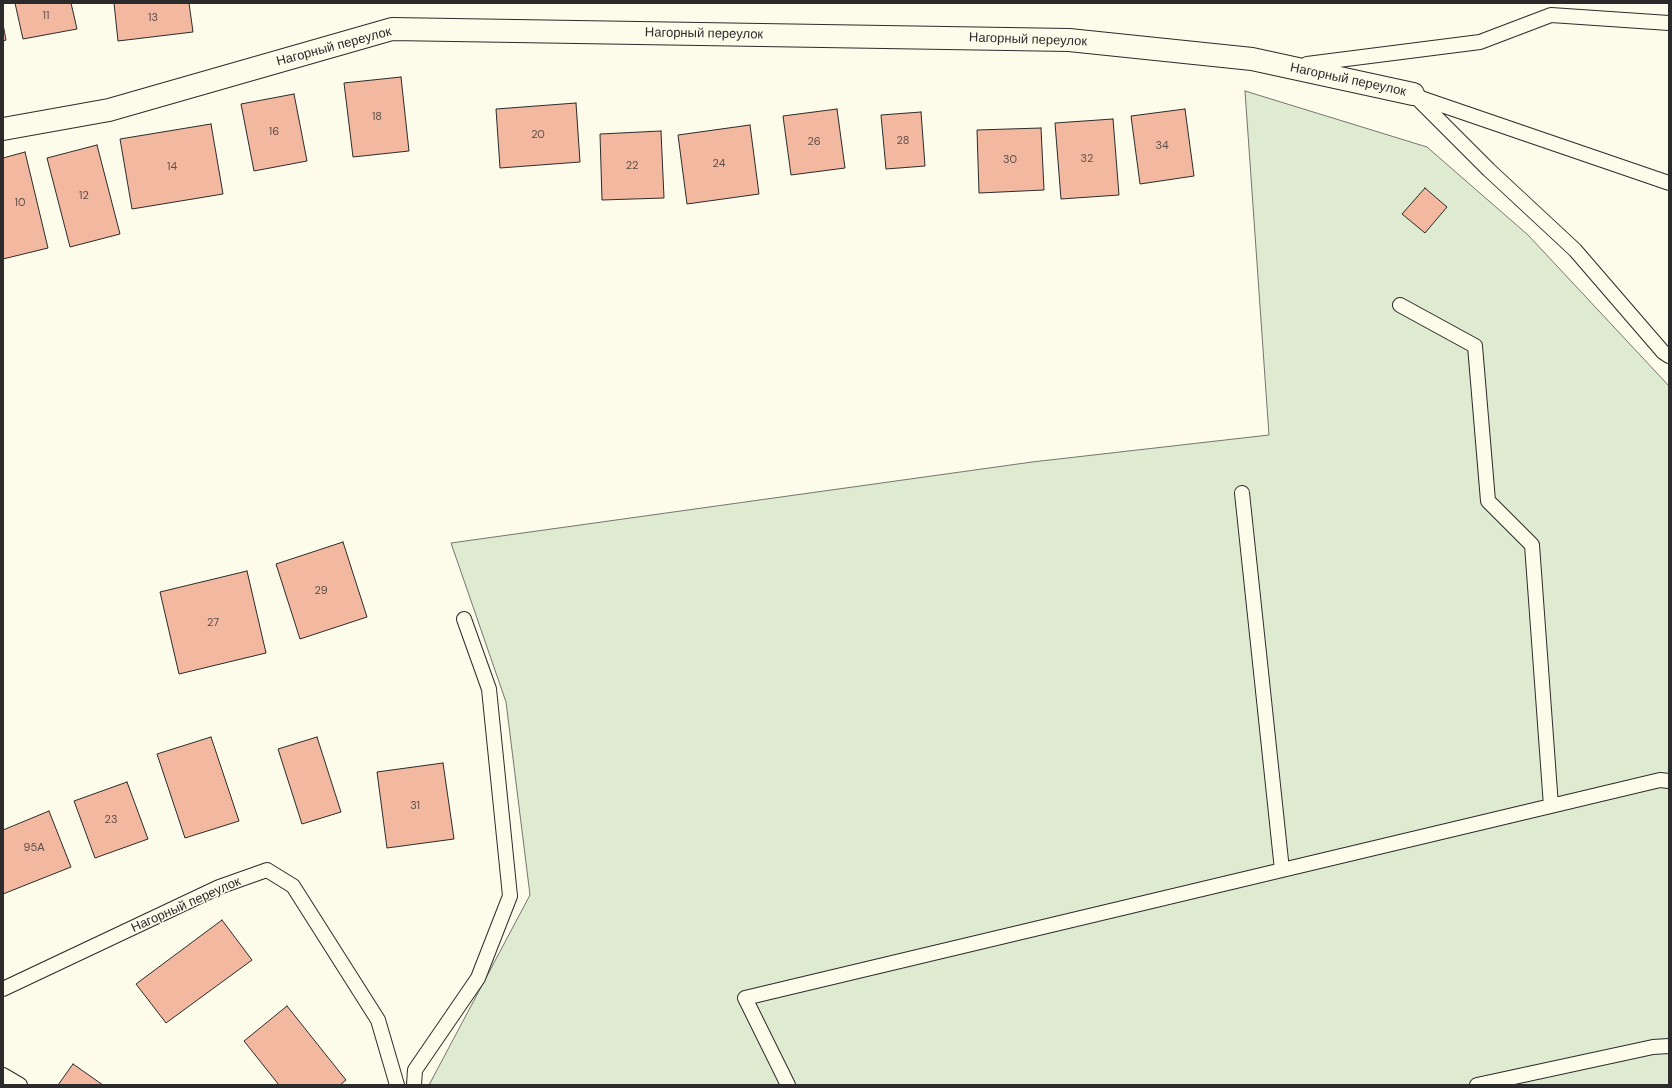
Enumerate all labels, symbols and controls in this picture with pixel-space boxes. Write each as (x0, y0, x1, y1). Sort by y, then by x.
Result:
house number: 11 (43, 9, 49, 23)
house number: 13 (148, 11, 158, 25)
street label: Нагорный переулок (275, 24, 393, 70)
street label: Нагорный переулок (645, 25, 763, 43)
street label: Нагорный переулок (969, 30, 1087, 50)
street label: Нагорный переулок (1289, 60, 1407, 100)
house number: 18 (372, 110, 382, 124)
house number: 16 (269, 125, 279, 139)
house number: 20 (531, 128, 545, 142)
house number: 28 (897, 134, 909, 148)
house number: 26 (807, 135, 821, 149)
house number: 34 (1155, 139, 1169, 153)
house number: 32 (1081, 152, 1093, 166)
house number: 30 (1003, 153, 1017, 167)
house number: 24 (713, 157, 725, 171)
house number: 22 (626, 159, 638, 173)
house number: 14 (167, 160, 177, 174)
house number: 12 (79, 189, 89, 203)
house number: 10 (15, 196, 25, 210)
house number: 29 (314, 584, 328, 598)
house number: 27 (207, 616, 219, 630)
house number: 31 (410, 799, 420, 813)
house number: 23 (105, 813, 117, 827)
house number: 95А (24, 841, 44, 855)
street label: Нагорный переулок (129, 874, 243, 936)

